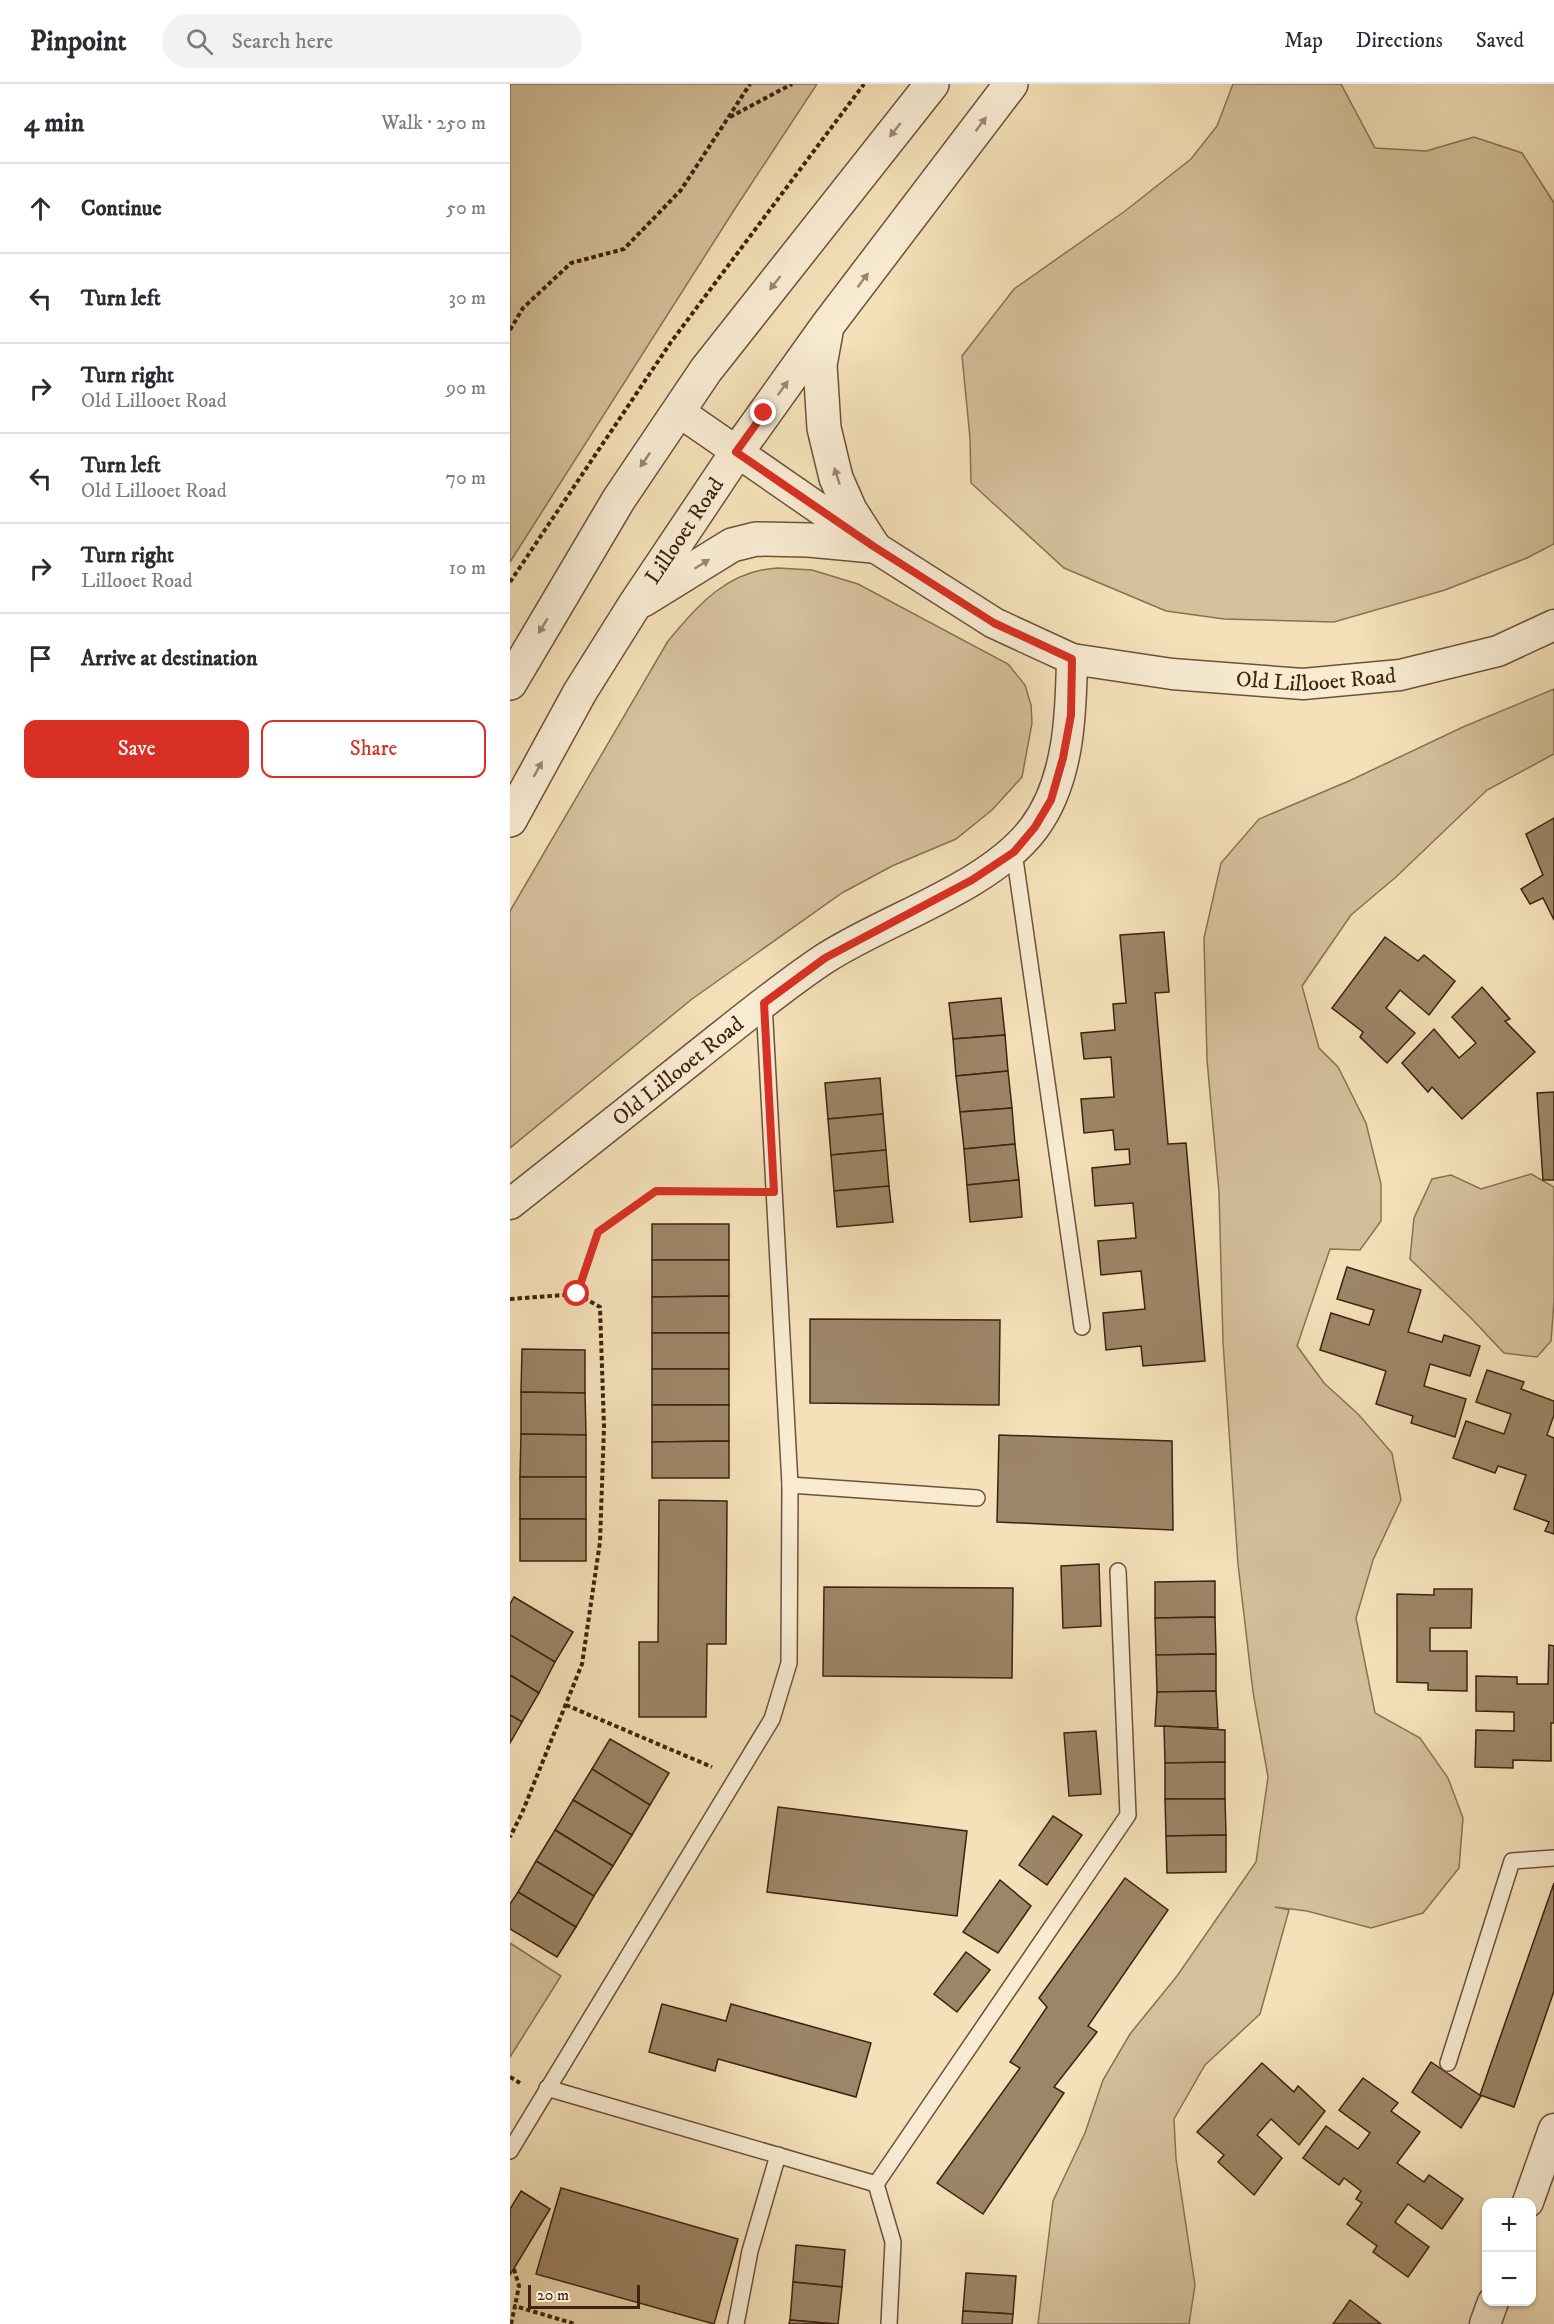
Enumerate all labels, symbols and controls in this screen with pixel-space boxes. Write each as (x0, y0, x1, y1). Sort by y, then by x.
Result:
search box (162, 14, 582, 68)
text: Pinpoint (30, 24, 126, 59)
icon: search (183, 25, 216, 58)
text: Search here (231, 28, 333, 55)
text: Map (1284, 28, 1323, 54)
text: Directions (1356, 28, 1443, 54)
text: Saved (1476, 28, 1524, 54)
text: 4 min (24, 107, 84, 140)
text: Walk · 250 m (381, 111, 486, 136)
one-way arrow (974, 117, 986, 132)
one-way arrow (889, 122, 902, 138)
icon: ahead (24, 192, 57, 225)
text: Continue (81, 195, 162, 222)
text: 50 m (446, 196, 486, 221)
one-way arrow (857, 272, 869, 288)
one-way arrow (768, 275, 781, 291)
icon: left (24, 282, 57, 315)
text: Turn left (81, 285, 161, 312)
text: 30 m (448, 286, 486, 311)
text: Turn right (81, 362, 174, 389)
icon: right (24, 372, 57, 405)
text: 90 m (446, 376, 486, 401)
one-way arrow (777, 380, 789, 396)
text: Old Lillooet Road (81, 389, 227, 414)
route end (750, 399, 776, 425)
text: Turn left (81, 452, 161, 479)
one-way arrow (640, 452, 651, 468)
icon: left (24, 462, 57, 495)
text: 70 m (445, 466, 486, 491)
one-way arrow (831, 467, 841, 485)
street label: Lillooet Road (639, 472, 730, 589)
text: Old Lillooet Road (81, 479, 227, 504)
text: Turn right (81, 542, 174, 569)
icon: right (24, 552, 57, 585)
text: 10 m (449, 556, 486, 581)
one-way arrow (693, 559, 710, 570)
text: Lillooet Road (81, 569, 192, 594)
one-way arrow (538, 618, 549, 634)
icon: arrive (24, 642, 57, 675)
text: Arrive at destination (81, 645, 258, 672)
street label: Old Lillooet Road (1235, 662, 1397, 698)
button: Save (24, 720, 249, 778)
button: Share (261, 720, 486, 778)
one-way arrow (533, 760, 543, 777)
street label: Old Lillooet Road (607, 1010, 749, 1132)
route start (563, 1280, 589, 1306)
map controls (1482, 2198, 1536, 2306)
button: + (1482, 2198, 1536, 2252)
button: − (1482, 2252, 1536, 2306)
scale bar (528, 2282, 640, 2310)
text: 20 m (537, 2285, 569, 2305)

